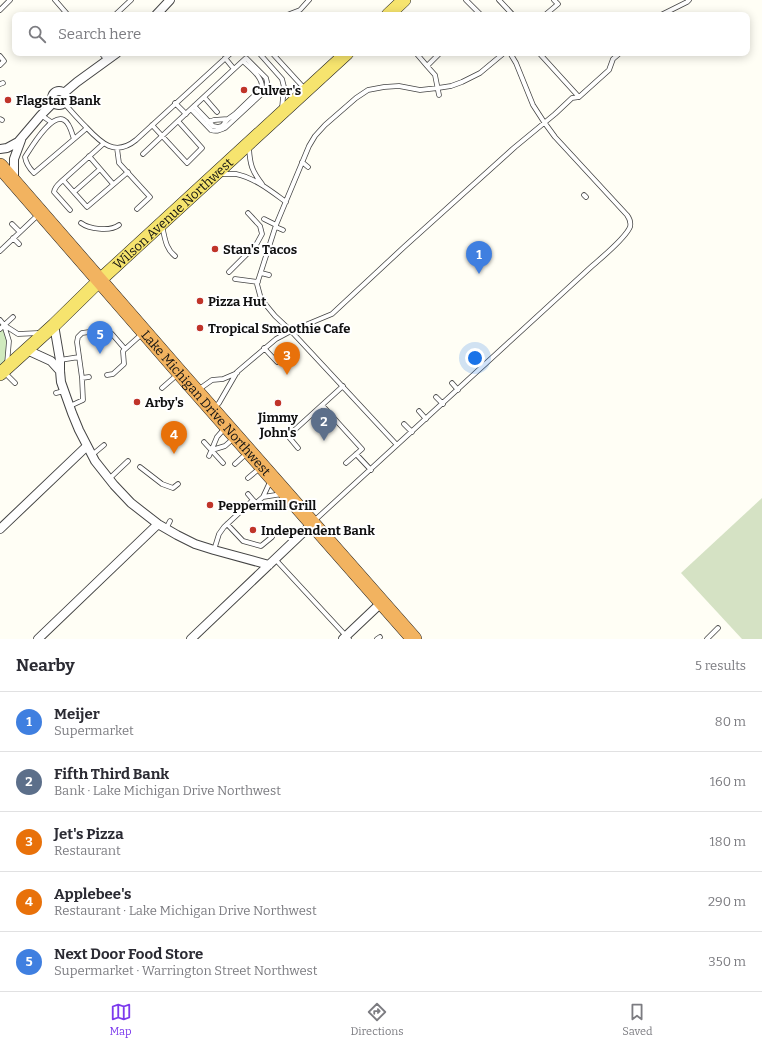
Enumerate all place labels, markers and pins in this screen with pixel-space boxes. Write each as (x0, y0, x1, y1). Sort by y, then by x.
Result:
place label: Culver's (252, 83, 301, 98)
marker: Culver's (239, 85, 249, 95)
place label: Flagstar Bank (16, 93, 101, 108)
marker: Flagstar Bank (3, 95, 13, 105)
pin: 1 (466, 241, 492, 274)
place label: Stan's Tacos (223, 242, 297, 257)
marker: Stan's Tacos (210, 244, 220, 254)
place label: Pizza Hut (208, 294, 266, 309)
marker: Pizza Hut (195, 296, 205, 306)
pin: 5 (87, 321, 113, 354)
place label: Tropical Smoothie Cafe (208, 321, 350, 336)
marker: Tropical Smoothie Cafe (195, 323, 205, 333)
pin: 3 (274, 342, 300, 375)
place label: Arby's (145, 395, 184, 410)
marker: Arby's (132, 397, 142, 407)
marker: Jimmy John's (273, 398, 283, 408)
pin: 2 (311, 408, 337, 441)
place label: Jimmy John's (257, 410, 299, 440)
pin: 4 (161, 421, 187, 454)
place label: Peppermill Grill (218, 498, 316, 513)
marker: Peppermill Grill (205, 500, 215, 510)
place label: Independent Bank (261, 523, 375, 538)
marker: Independent Bank (248, 525, 258, 535)

